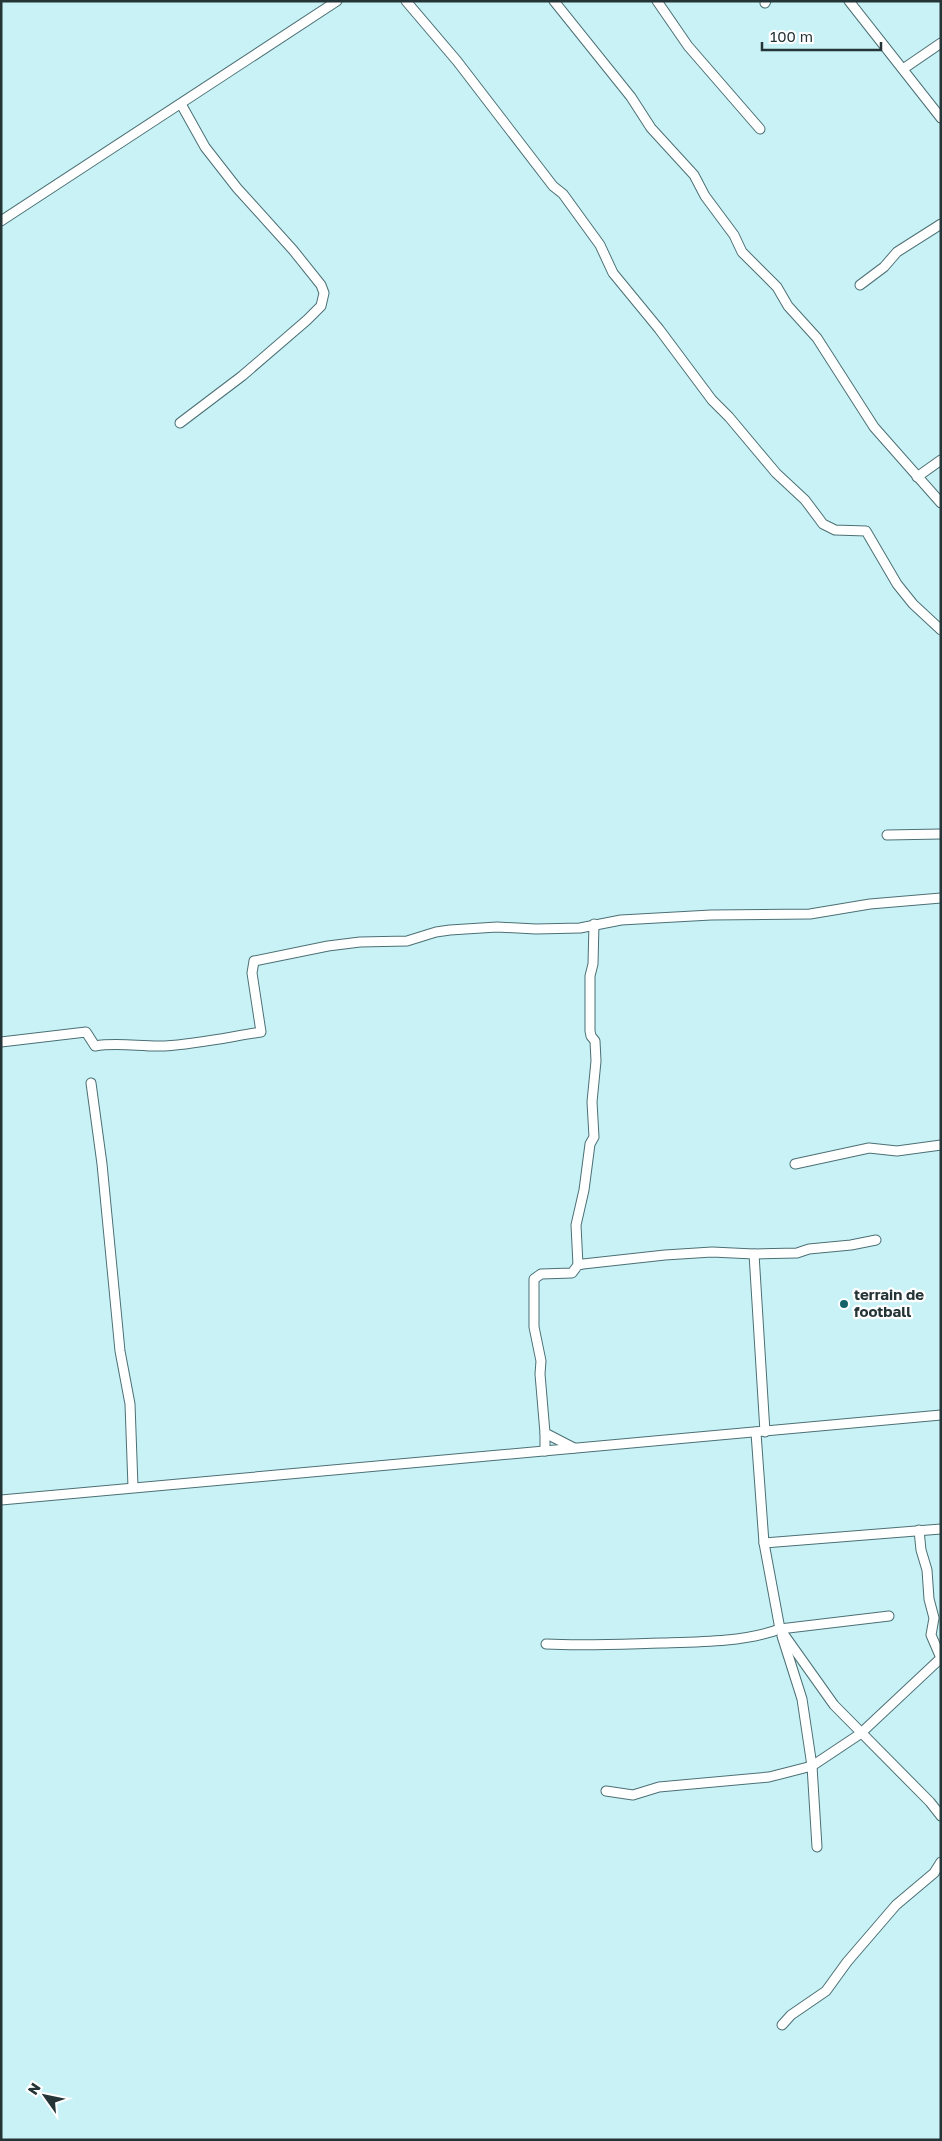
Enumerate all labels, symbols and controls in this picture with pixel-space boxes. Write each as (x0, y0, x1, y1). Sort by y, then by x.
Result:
scale bar (762, 20, 881, 52)
text: 100 m (770, 27, 813, 45)
place label: terrain de football (854, 1285, 924, 1320)
marker: terrain de football (838, 1298, 850, 1310)
north arrow (20, 2071, 70, 2121)
text: N (24, 2080, 44, 2098)

